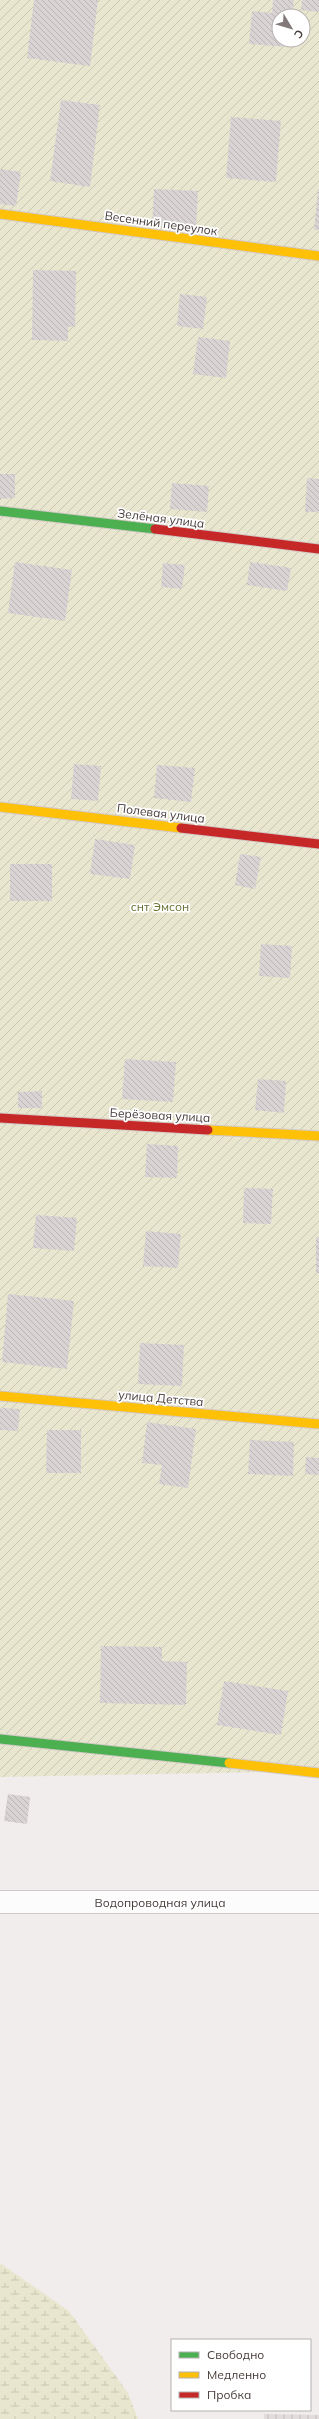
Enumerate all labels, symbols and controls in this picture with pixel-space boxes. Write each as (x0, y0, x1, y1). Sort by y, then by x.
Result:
north arrow (271, 8, 311, 48)
text: С (291, 27, 307, 42)
street label: Весенний переулок (104, 208, 219, 238)
street label: Зелёная улица (117, 505, 205, 531)
street label: Полевая улица (116, 800, 206, 826)
park label: снт Эмсон (131, 899, 189, 914)
street label: Берёзовая улица (109, 1105, 211, 1125)
street label: улица Детства (118, 1387, 204, 1409)
street label: Водопроводная улица (95, 1895, 225, 1910)
legend (171, 2339, 311, 2411)
text: Свободно (207, 2347, 264, 2362)
text: Медленно (207, 2367, 266, 2382)
text: Пробка (207, 2387, 251, 2402)

